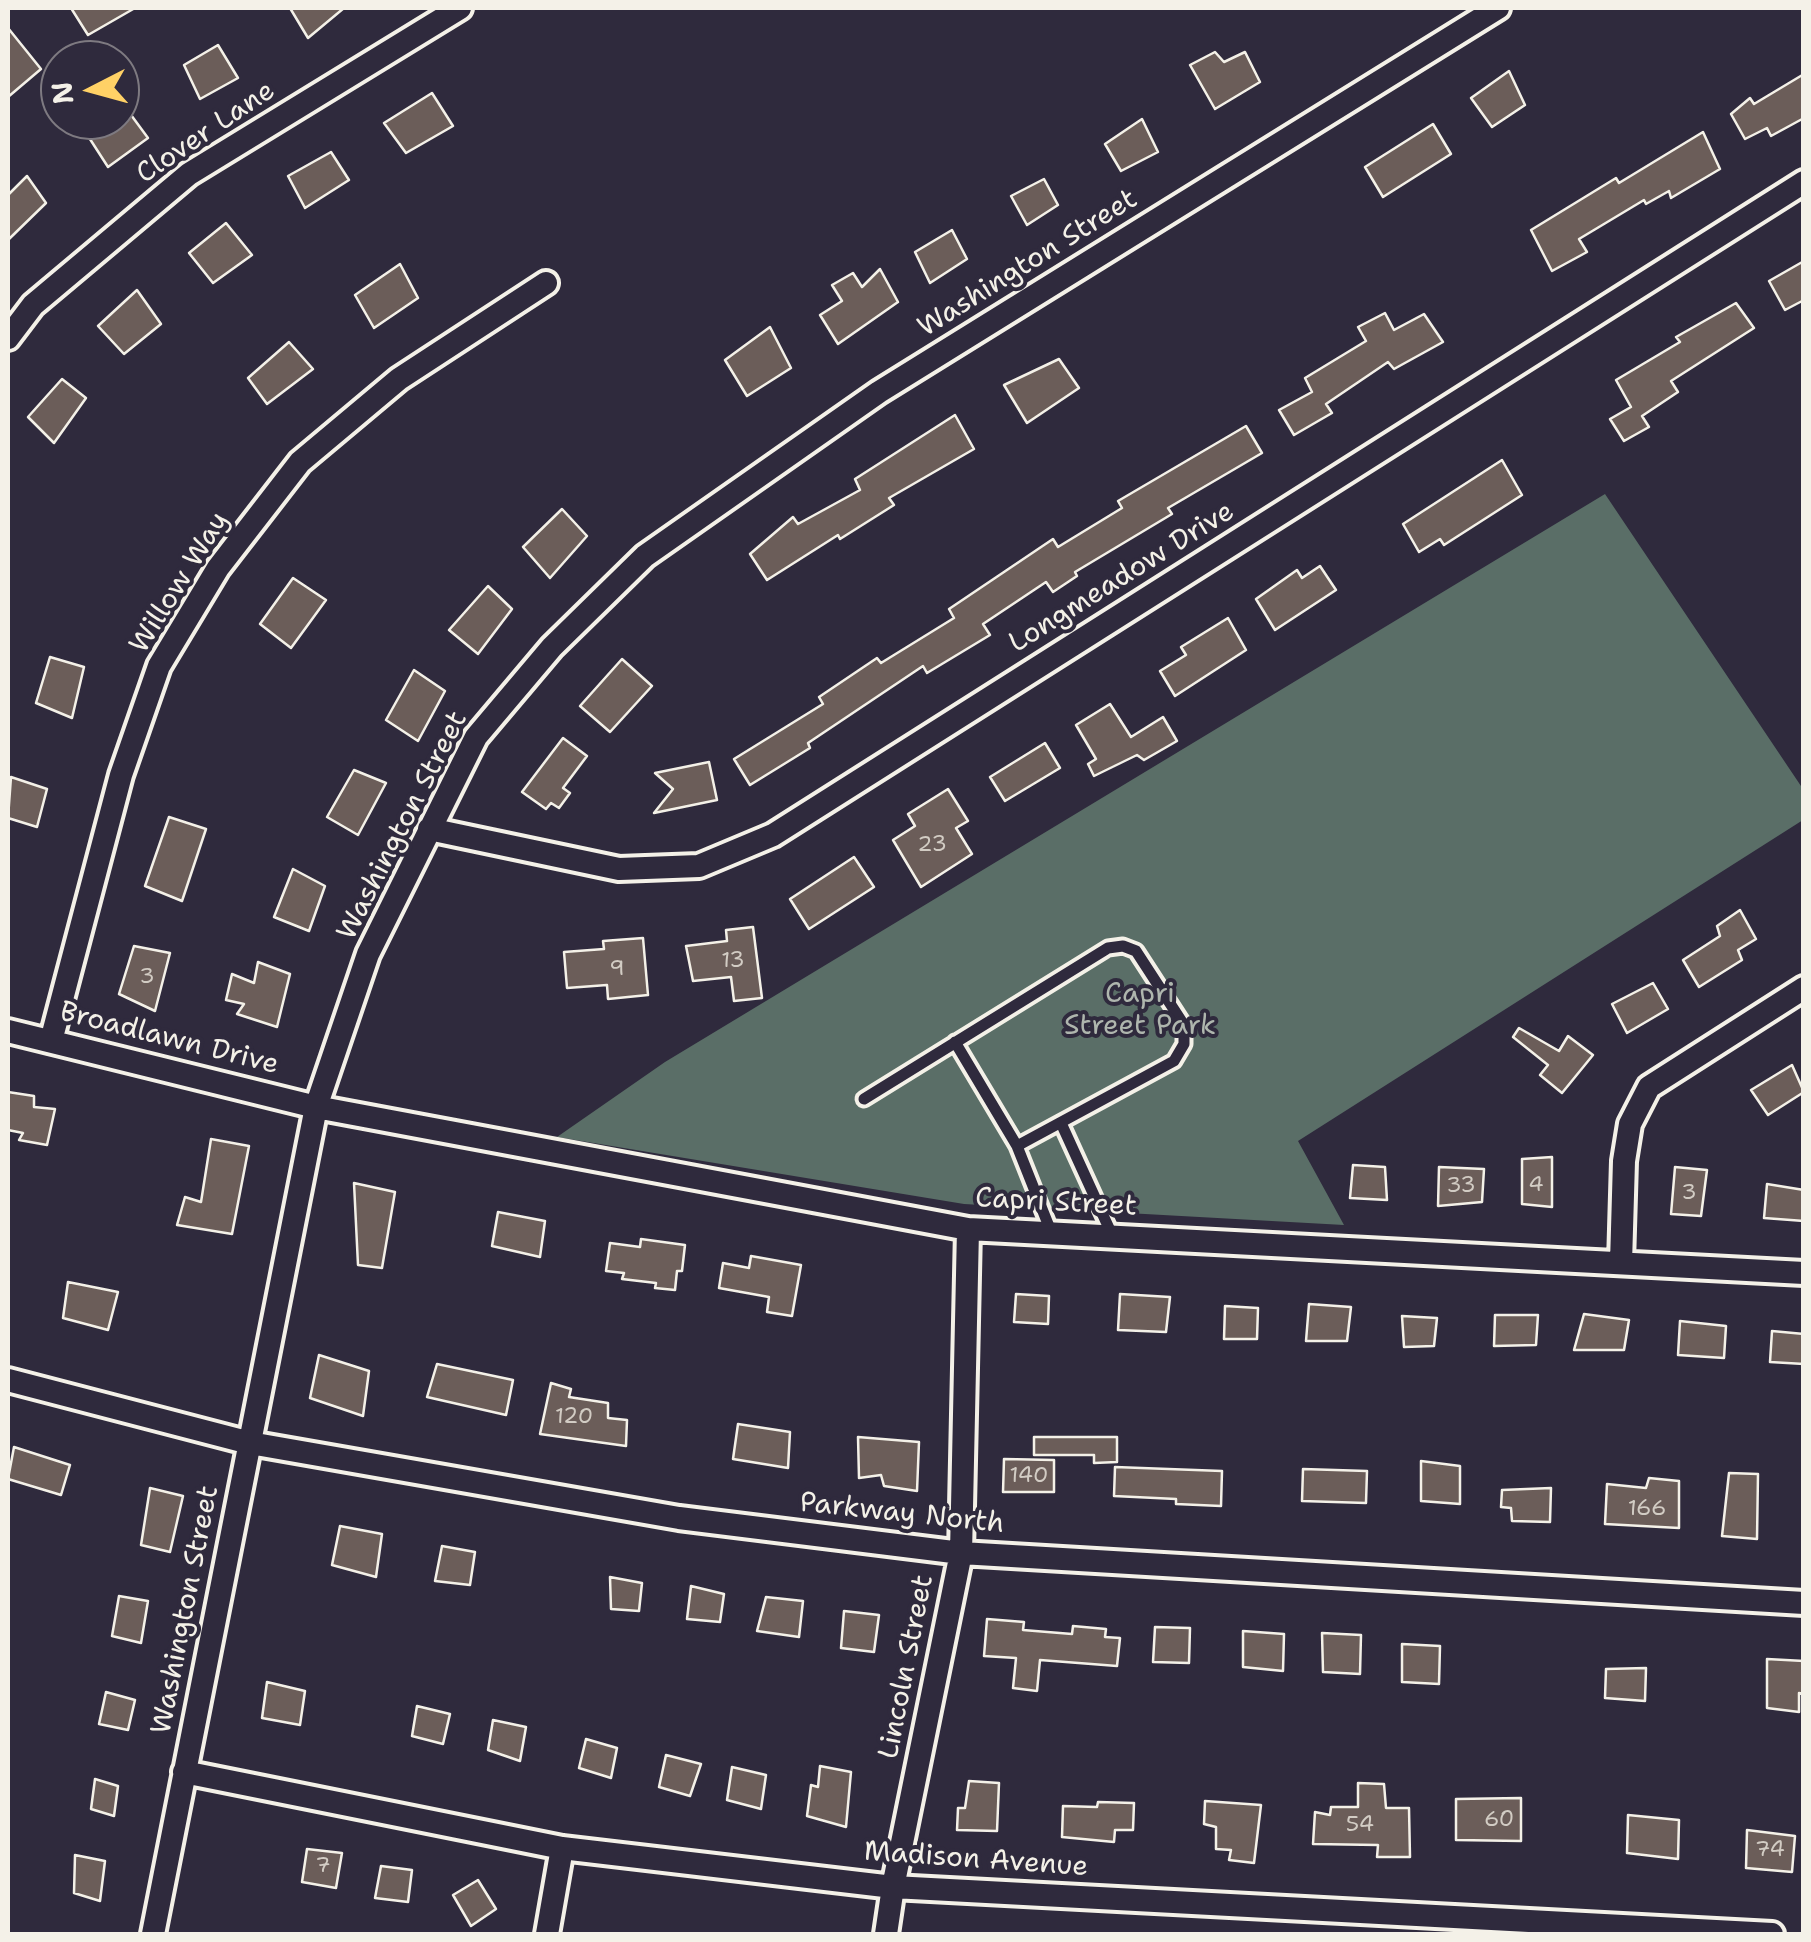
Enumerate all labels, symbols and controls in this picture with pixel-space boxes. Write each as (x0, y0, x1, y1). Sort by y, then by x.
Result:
north arrow (40, 40, 140, 140)
street label: Clover Lane (130, 74, 282, 192)
text: N (42, 80, 82, 106)
street label: Washington Street (912, 183, 1144, 345)
street label: Longmeadow Drive (1003, 495, 1241, 661)
street label: Willow Way (123, 506, 237, 660)
street label: Washington Street (331, 706, 475, 946)
house number: 23 (917, 832, 947, 858)
house number: 13 (721, 948, 745, 974)
house number: 9 (609, 956, 625, 982)
house number: 3 (139, 964, 155, 990)
park label: Capri Street Park (1064, 978, 1216, 1044)
street label: Broadlawn Drive (56, 996, 282, 1082)
house number: 4 (1528, 1172, 1544, 1198)
house number: 33 (1446, 1173, 1476, 1199)
house number: 3 (1681, 1180, 1697, 1206)
street label: Capri Street (974, 1182, 1138, 1224)
house number: 120 (555, 1404, 593, 1430)
house number: 140 (1010, 1463, 1048, 1489)
street label: Washington Street (145, 1483, 227, 1737)
street label: Parkway North (798, 1487, 1006, 1541)
house number: 166 (1628, 1496, 1666, 1522)
street label: Lincoln Street (873, 1572, 941, 1762)
house number: 60 (1484, 1807, 1514, 1833)
house number: 54 (1346, 1812, 1374, 1838)
street label: Madison Avenue (863, 1835, 1089, 1885)
house number: 74 (1755, 1837, 1785, 1863)
house number: 7 (315, 1853, 331, 1879)

